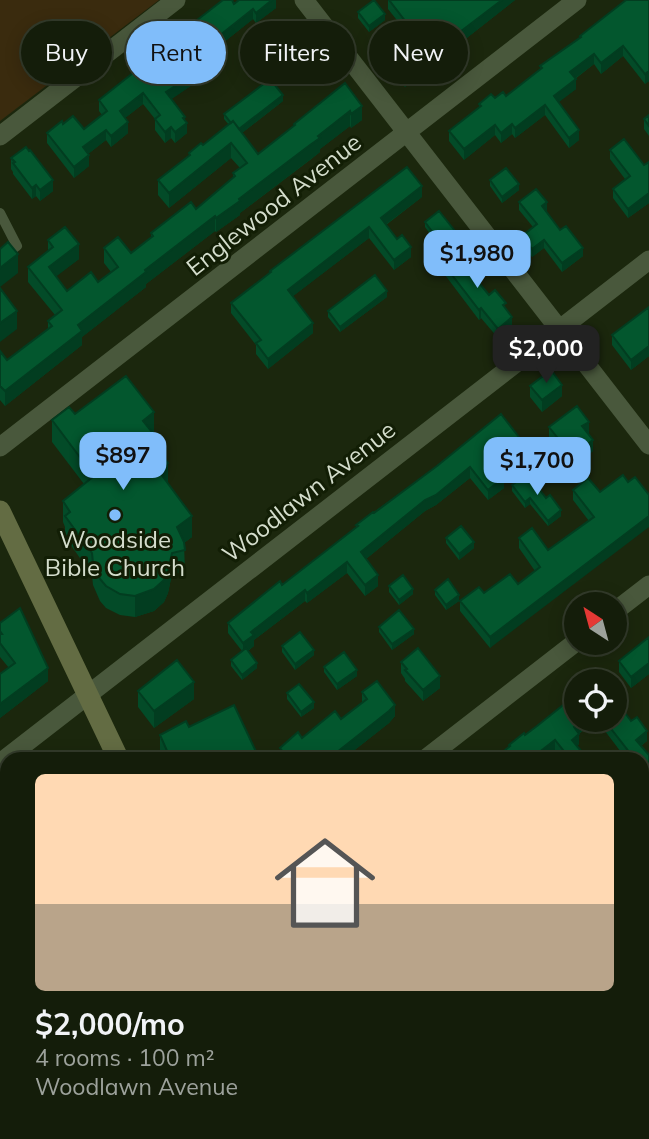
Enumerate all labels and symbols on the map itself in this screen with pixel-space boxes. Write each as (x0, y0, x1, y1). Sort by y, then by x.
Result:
street label: Englewood Avenue (180, 127, 367, 282)
pin: $1,980 (420, 230, 534, 290)
pin: $2,000 (489, 326, 603, 385)
street label: Woodlawn Avenue (216, 414, 401, 568)
pin: $897 (82, 433, 164, 492)
pin: $1,700 (480, 438, 594, 497)
marker: Woodside Bible Church (107, 507, 123, 523)
place label: Woodside Bible Church (45, 524, 185, 582)
north arrow (564, 592, 626, 654)

